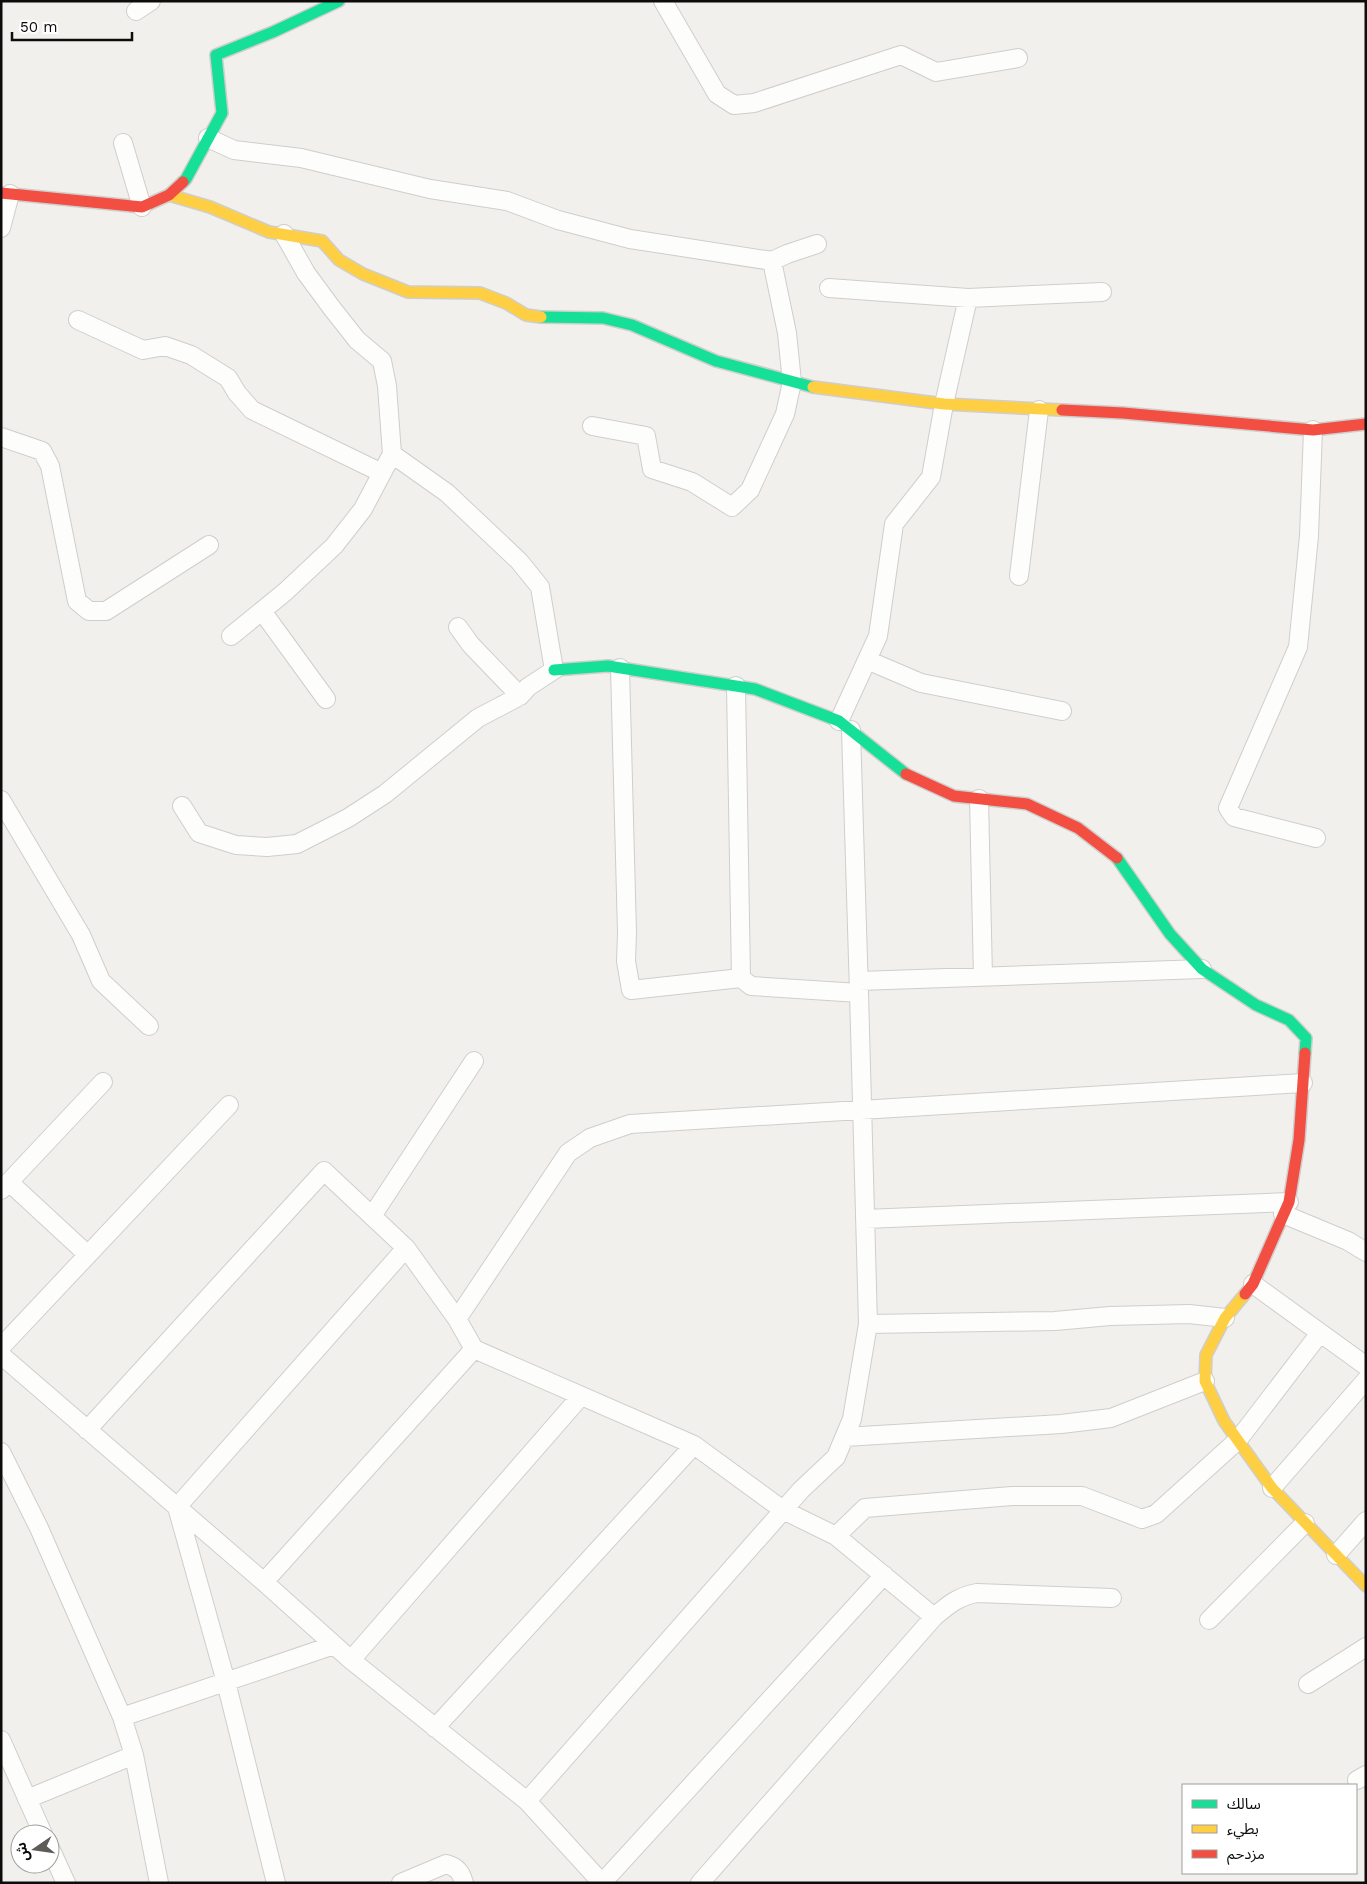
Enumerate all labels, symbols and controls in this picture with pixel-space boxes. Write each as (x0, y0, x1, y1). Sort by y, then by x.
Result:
scale bar (12, 10, 132, 42)
text: 50 m (20, 18, 57, 36)
legend (1182, 1784, 1357, 1874)
text: سالك (1227, 1795, 1261, 1813)
text: بطيء (1227, 1820, 1259, 1840)
north arrow (10, 1824, 60, 1874)
text: ش (12, 1841, 32, 1863)
text: مزدحم (1227, 1845, 1265, 1865)

